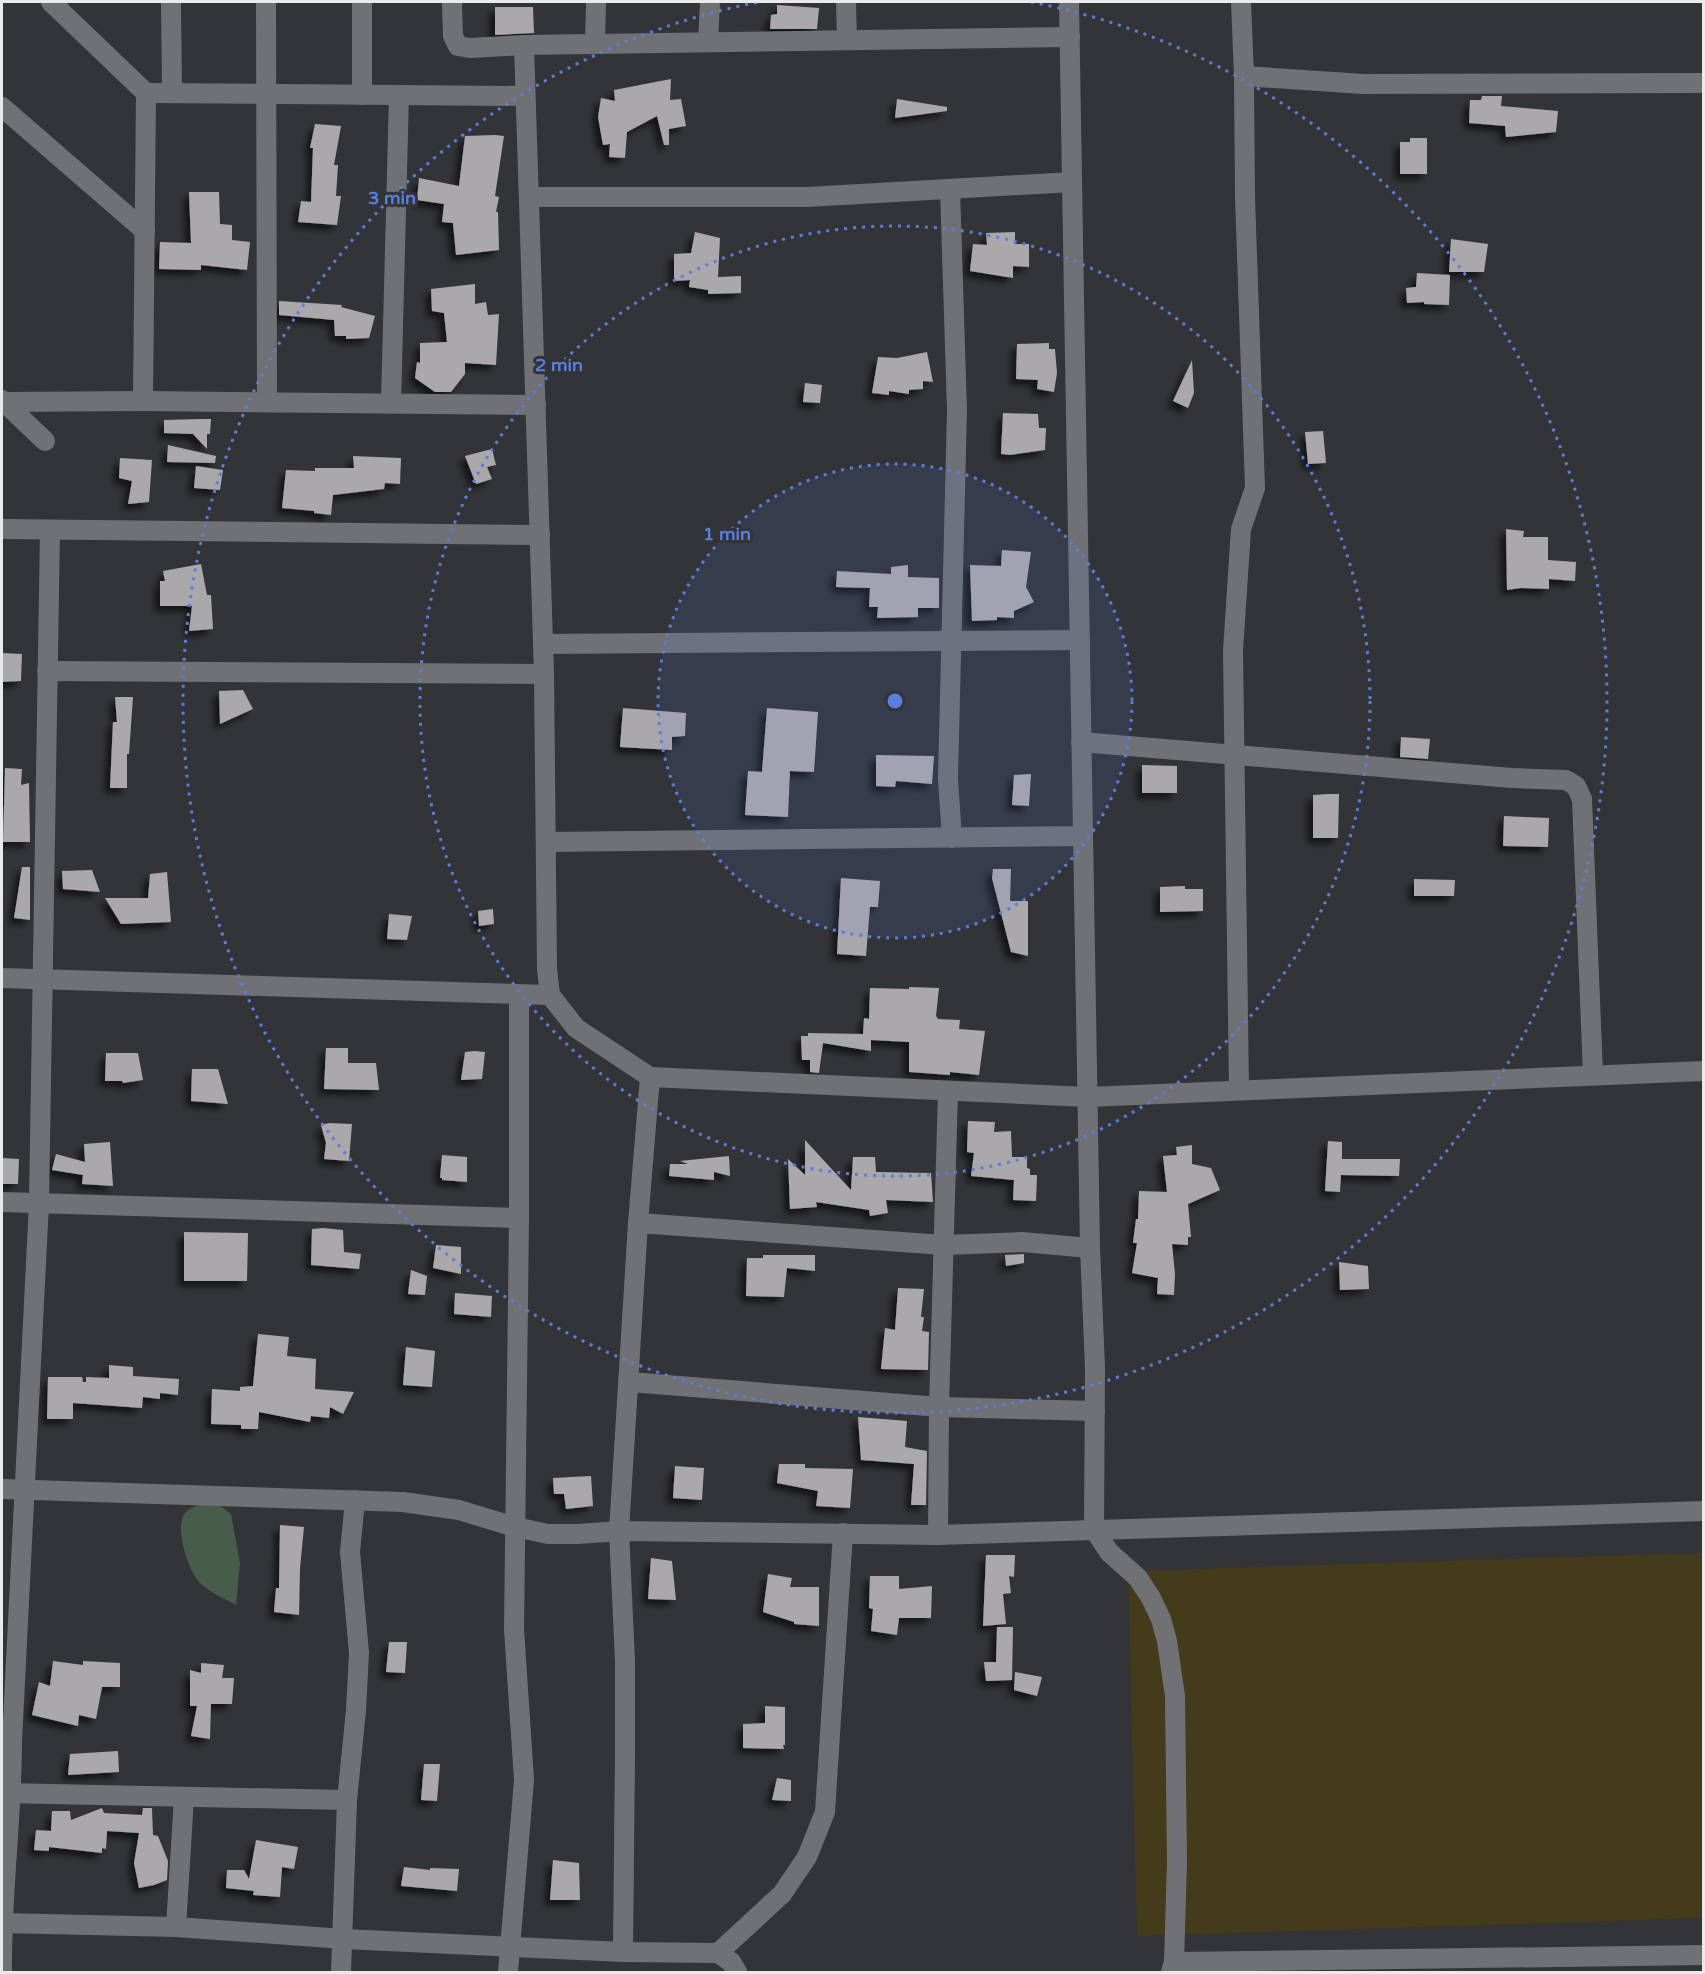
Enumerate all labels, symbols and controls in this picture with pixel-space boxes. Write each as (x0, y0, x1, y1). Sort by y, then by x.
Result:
text: 3 min (368, 187, 416, 209)
text: 2 min (535, 354, 583, 376)
text: 1 min (703, 523, 751, 545)
centre of rings (885, 691, 905, 711)

